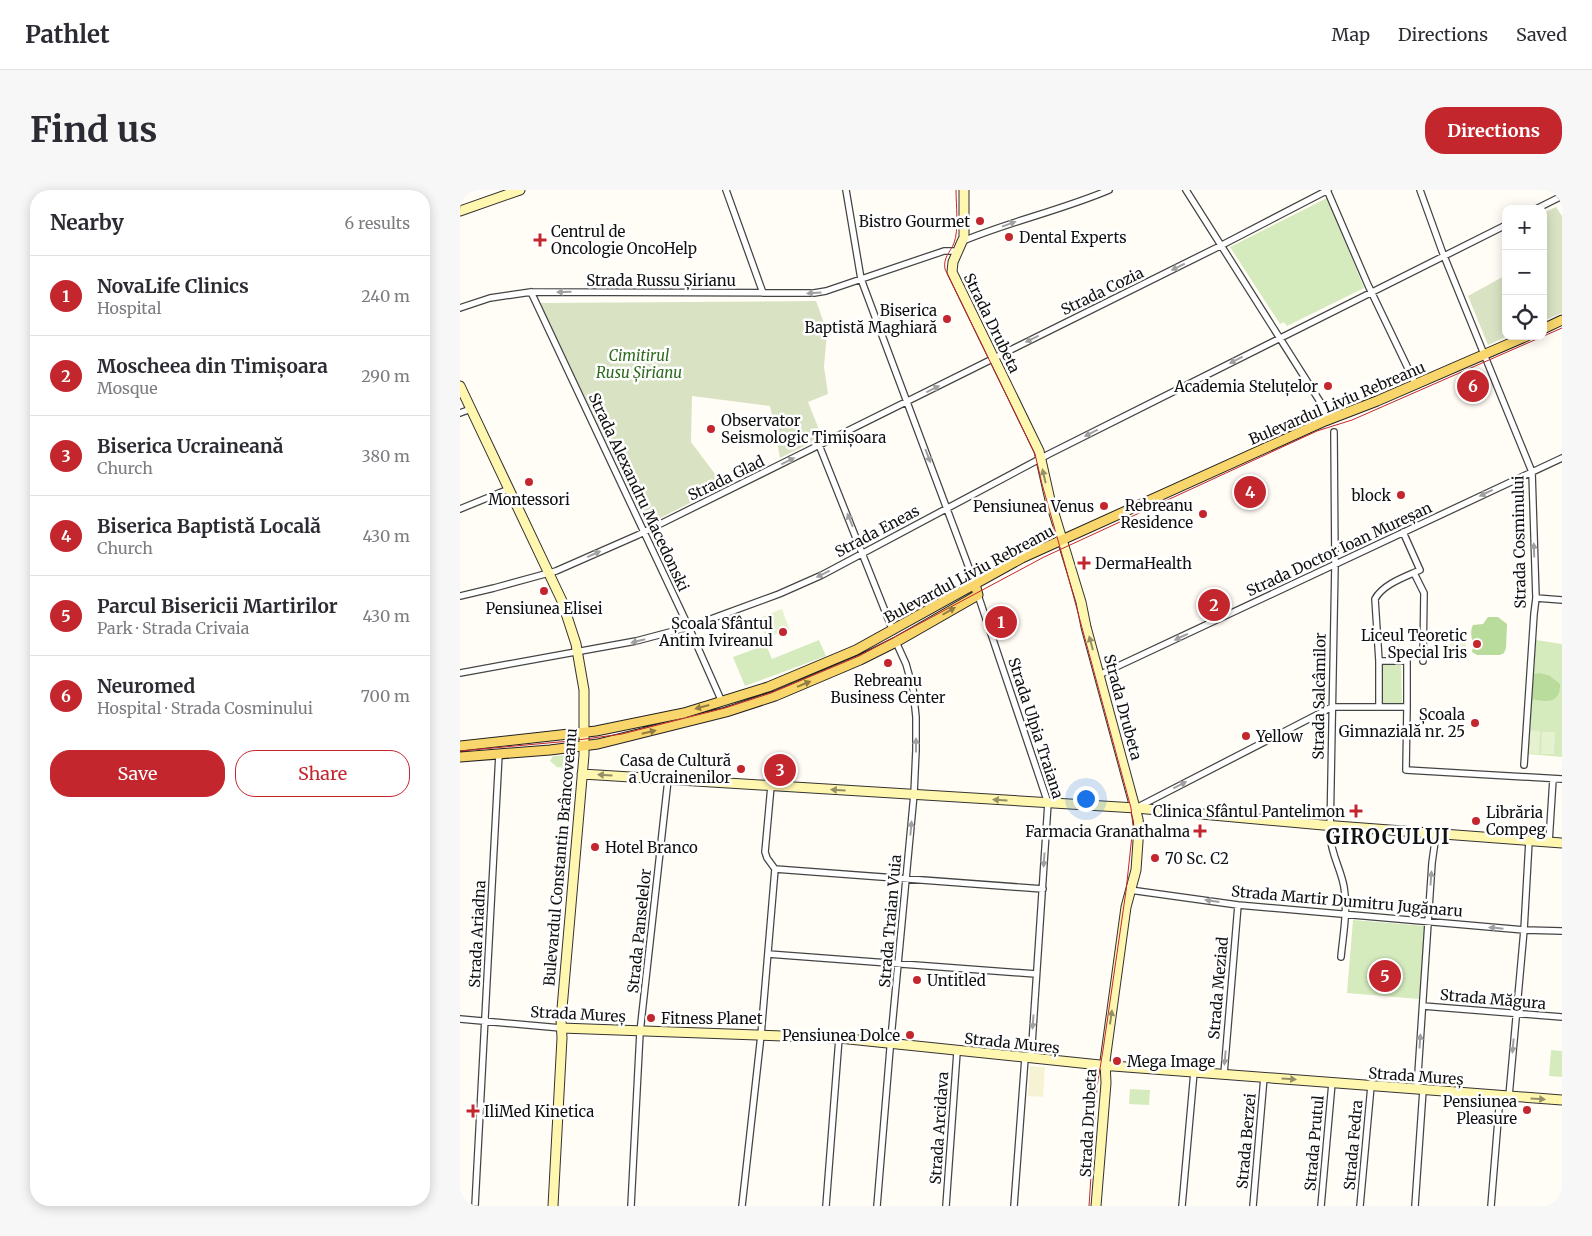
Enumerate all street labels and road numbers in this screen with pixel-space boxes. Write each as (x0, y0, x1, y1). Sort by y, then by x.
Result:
street label: Strada Cozia (1058, 263, 1146, 319)
street label: Strada Drubeta (960, 270, 1024, 376)
street label: Strada Russu Șirianu (586, 271, 736, 291)
street label: Bulevardul Liviu Rebreanu (1246, 357, 1428, 449)
street label: Strada Alexandru Macedonski (585, 390, 694, 595)
street label: Strada Glad (685, 451, 767, 505)
street label: Strada Cosminului (1508, 475, 1530, 609)
street label: Strada Doctor Ioan Mureșan (1243, 498, 1435, 601)
street label: Strada Eneas (832, 501, 922, 561)
street label: Bulevardul Liviu Rebreanu (881, 521, 1057, 627)
street label: Strada Salcâmilor (1308, 632, 1330, 760)
street label: Strada Drubeta (1100, 652, 1146, 762)
street label: Strada Ulpia Traiana (1004, 655, 1068, 801)
street label: Bulevardul Constantin Brâncoveanu (539, 727, 581, 987)
street label: Strada Traian Vuia (875, 854, 905, 988)
street label: Strada Panselelor (623, 867, 655, 994)
street label: Strada Ariadna (465, 880, 489, 988)
street label: Strada Martir Dumitru Jugănaru (1230, 881, 1464, 921)
street label: Strada Meziad (1204, 936, 1232, 1040)
street label: Strada Măgura (1439, 985, 1547, 1013)
street label: Strada Mureș (530, 1002, 626, 1027)
street label: Strada Mureș (963, 1029, 1061, 1058)
street label: Strada Mureș (1368, 1063, 1464, 1090)
street label: Strada Drubeta (1076, 1068, 1100, 1178)
street label: Strada Arcidava (926, 1071, 952, 1185)
street label: Strada Berzei (1232, 1092, 1260, 1190)
street label: Strada Prutul (1300, 1094, 1328, 1192)
street label: Strada Fedra (1340, 1099, 1366, 1191)

